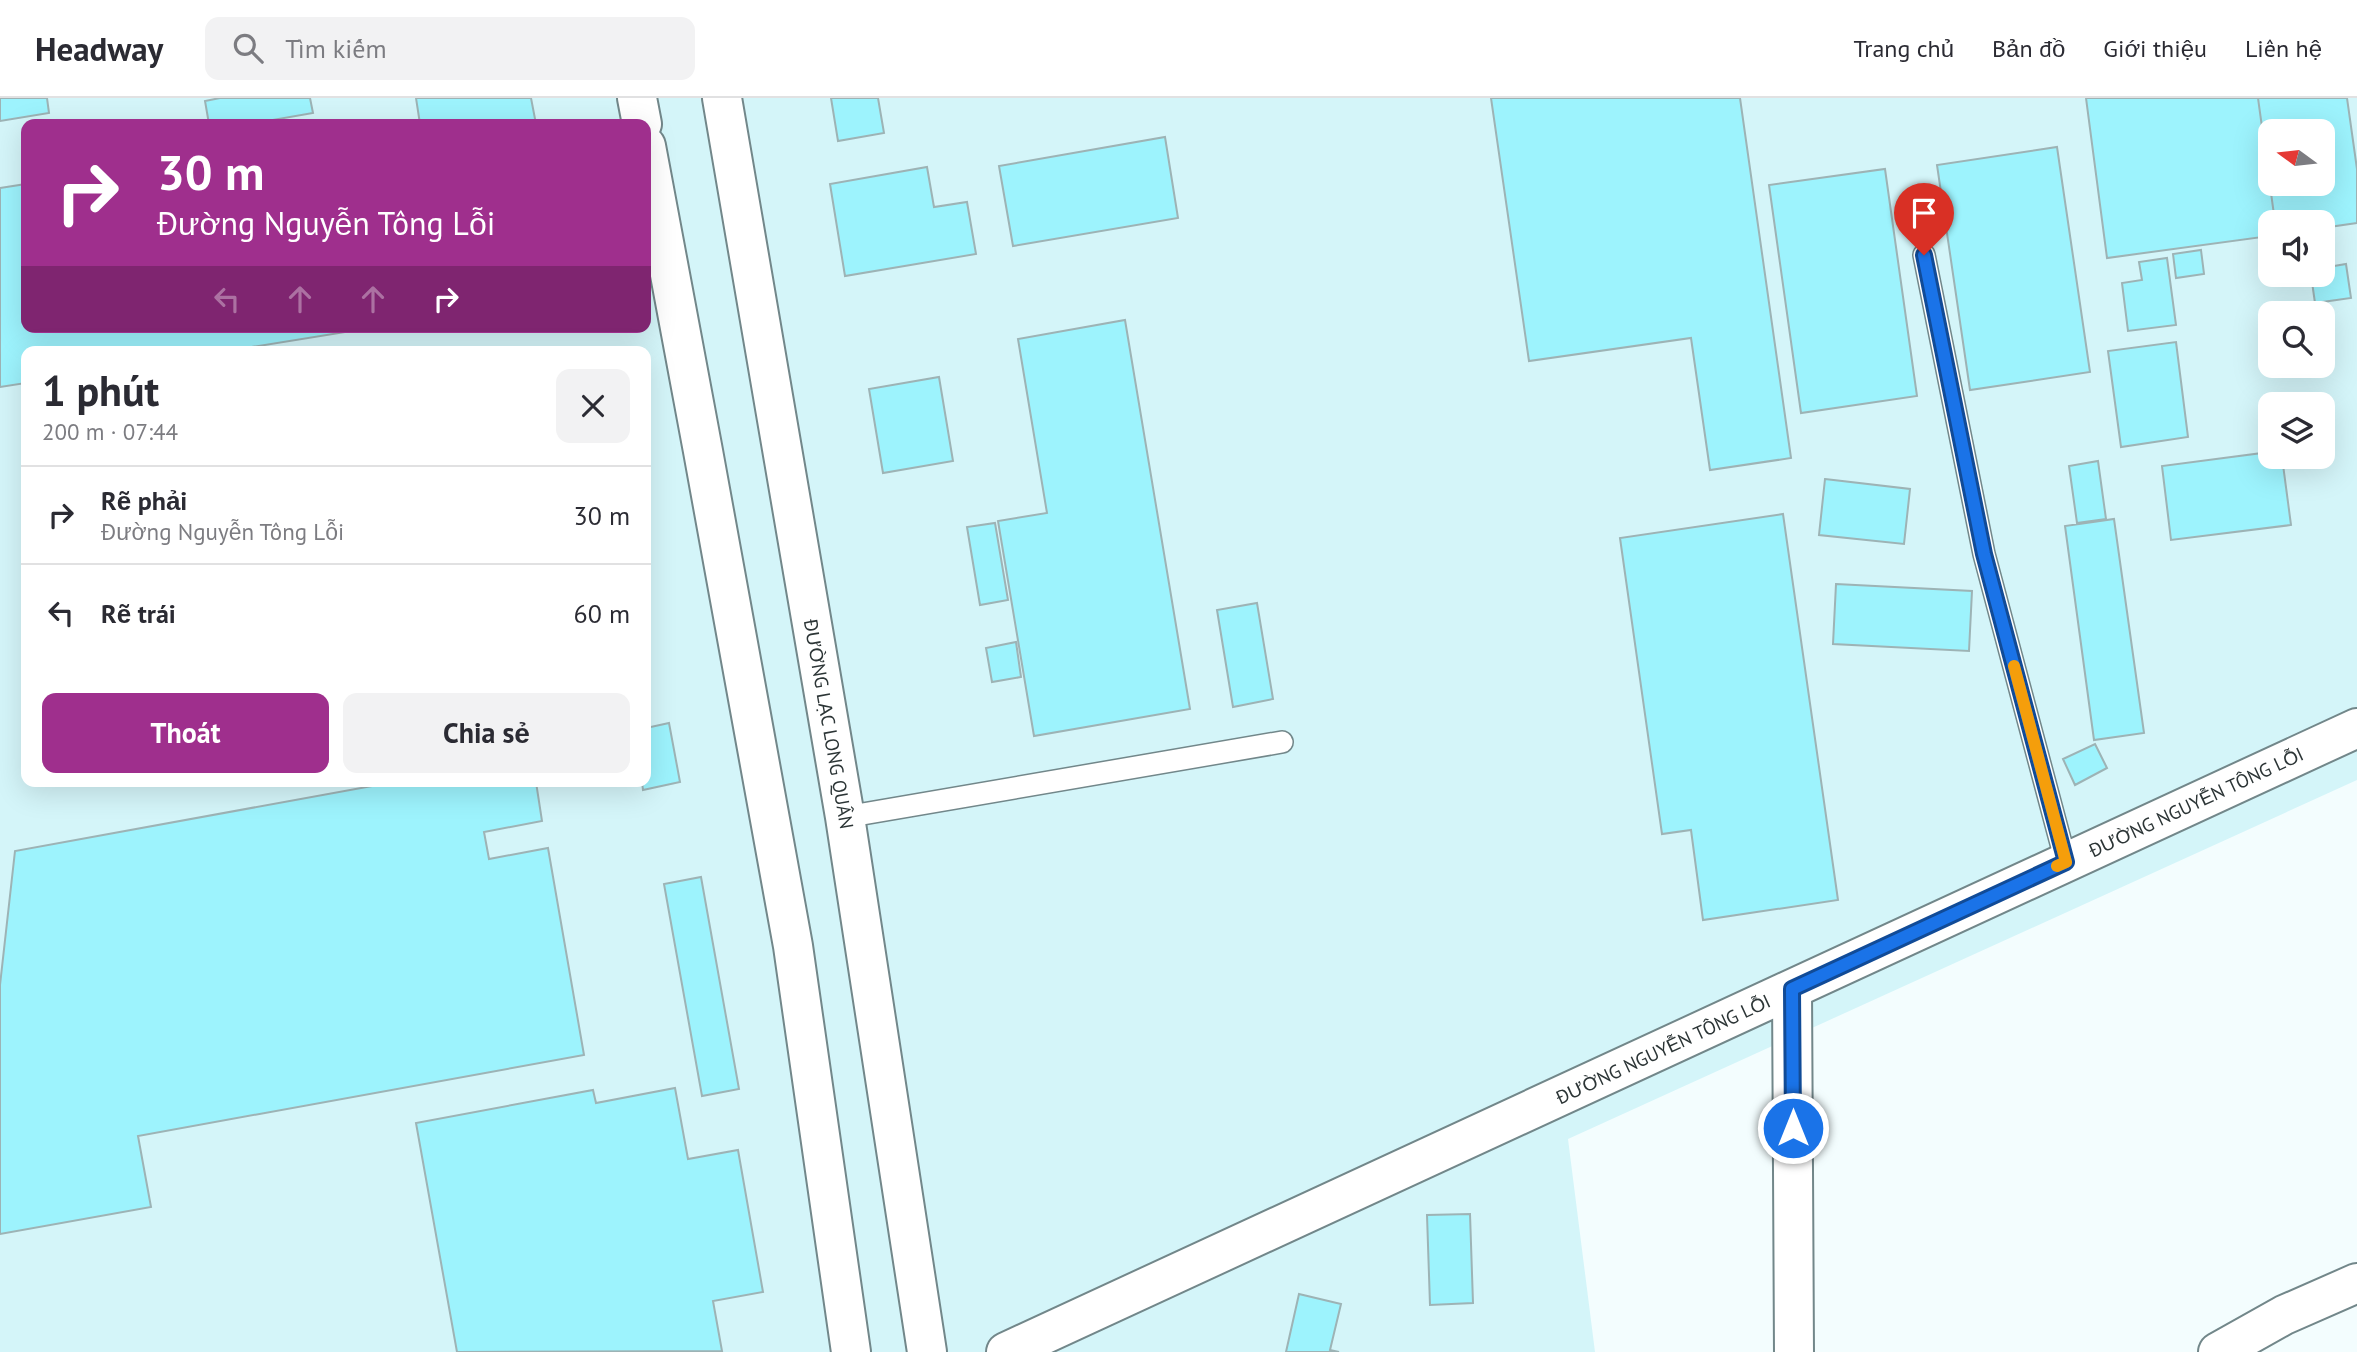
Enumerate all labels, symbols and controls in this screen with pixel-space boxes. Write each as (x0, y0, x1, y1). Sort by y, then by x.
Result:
search box (205, 17, 695, 80)
text: Headway (35, 27, 163, 70)
icon: search (229, 29, 267, 67)
text: Tìm kiếm (285, 32, 387, 65)
text: Trang chủ (1853, 33, 1954, 64)
text: Bản đồ (1992, 33, 2065, 64)
text: Giới thiệu (2103, 33, 2207, 64)
text: Liên hệ (2245, 33, 2322, 64)
north arrow (2258, 119, 2334, 196)
map controls (2258, 119, 2335, 469)
text: 30 m (157, 140, 264, 204)
icon: right (42, 147, 133, 238)
pin (1894, 183, 1954, 255)
icon: arrive (1905, 194, 1943, 232)
text: Đường Nguyễn Tông Lỗi (157, 202, 495, 244)
button: sound (2258, 210, 2335, 287)
icon: left (208, 280, 246, 318)
icon: ahead (281, 280, 319, 318)
icon: ahead (354, 280, 392, 318)
icon: right (427, 280, 465, 318)
button: search (2258, 301, 2335, 378)
text: 1 phút (42, 363, 159, 418)
button: close (556, 369, 630, 443)
button: layers (2258, 392, 2335, 469)
text: 200 m · 07:44 (42, 417, 178, 446)
text: Rẽ phải (101, 484, 187, 517)
icon: right (42, 496, 80, 534)
text: 30 m (574, 499, 630, 532)
text: Đường Nguyễn Tông Lỗi (101, 517, 344, 546)
icon: left (42, 594, 80, 632)
text: Rẽ trái (101, 597, 176, 630)
text: 60 m (574, 597, 630, 630)
street label: ĐƯỜNG LẠC LONG QUÂN (799, 616, 859, 831)
button: Thoát (42, 693, 329, 773)
button: Chia sẻ (343, 693, 630, 773)
street label: ĐƯỜNG NGUYỄN TÔNG LỖI (2084, 742, 2307, 863)
street label: ĐƯỜNG NGUYỄN TÔNG LỖI (1551, 989, 1774, 1110)
position arrow (1756, 1091, 1830, 1165)

